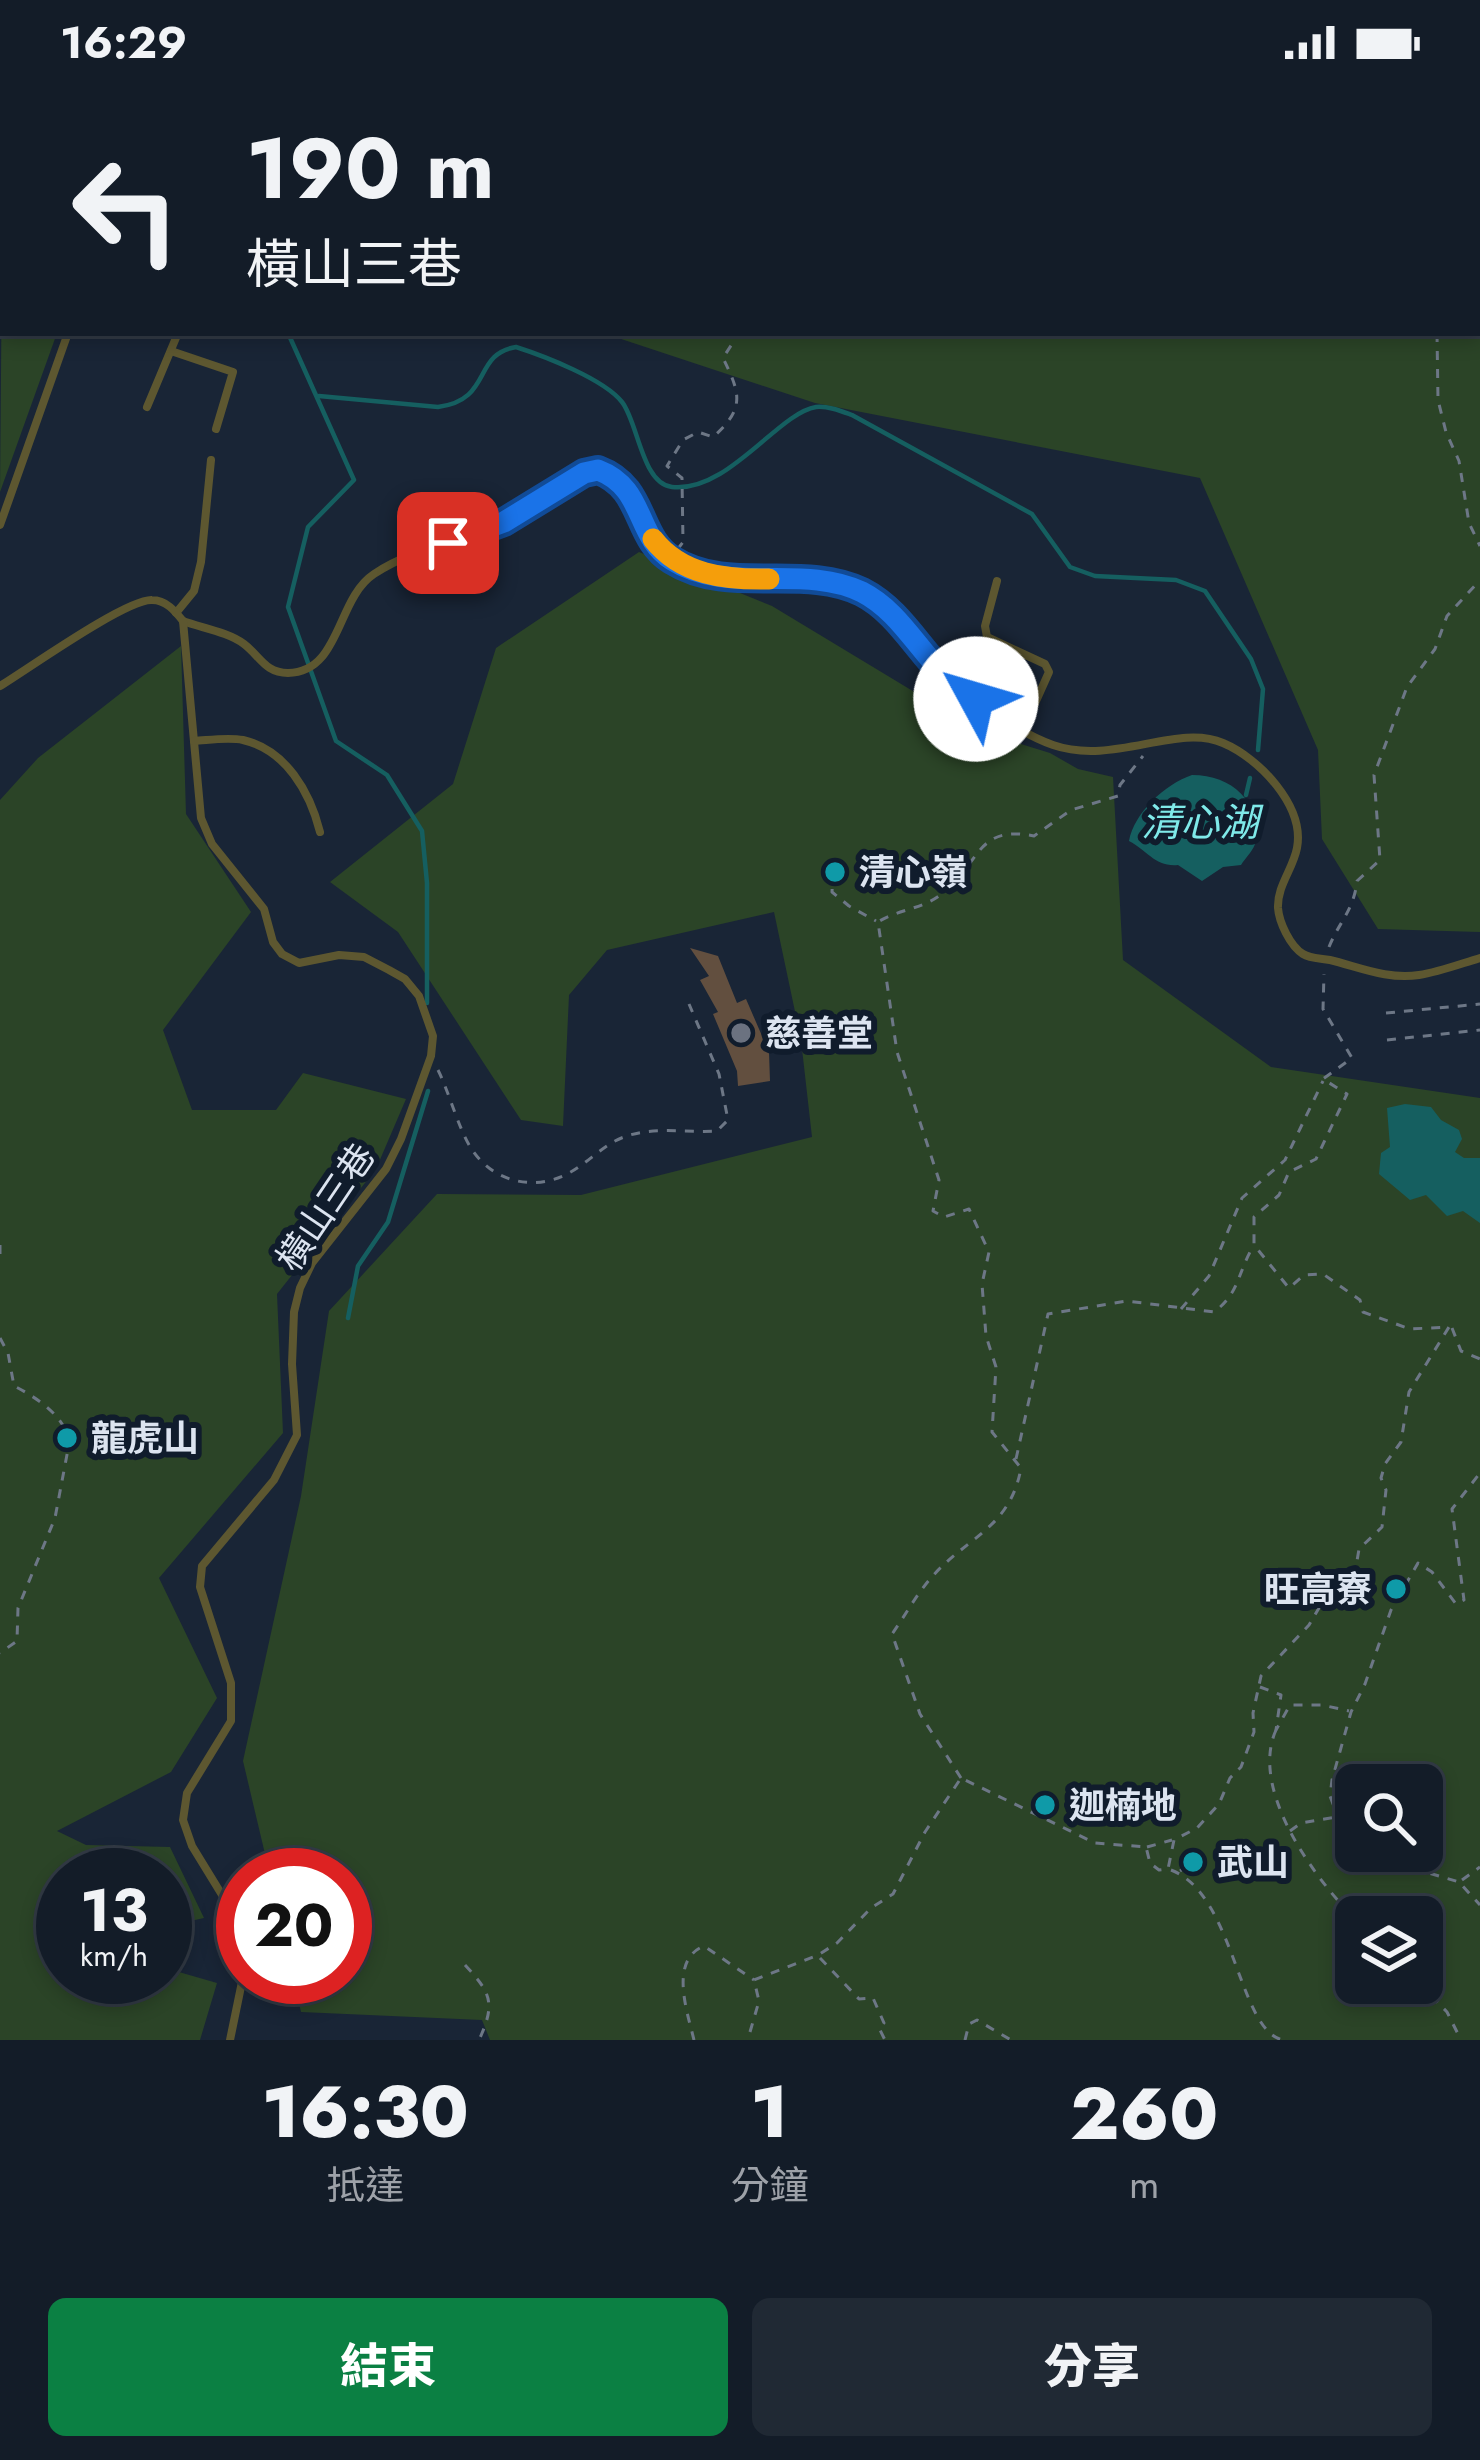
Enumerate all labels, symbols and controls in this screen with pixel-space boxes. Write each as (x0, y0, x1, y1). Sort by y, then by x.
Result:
text: 16:29 (60, 10, 187, 75)
text: 190 m (246, 108, 495, 230)
icon: left (48, 132, 204, 288)
text: 橫山三巷 (246, 225, 462, 303)
pin (397, 492, 499, 594)
icon: arrive (415, 510, 481, 576)
position arrow (913, 636, 1039, 762)
water label: 清心湖 (1141, 794, 1264, 851)
place label: 清心嶺 (859, 846, 967, 898)
marker: 清心嶺 (822, 859, 848, 885)
place label: 慈善堂 (765, 1007, 873, 1059)
marker: 慈善堂 (728, 1020, 754, 1046)
street label: 橫山三巷 (263, 1133, 387, 1281)
place label: 龍虎山 (91, 1412, 199, 1464)
marker: 龍虎山 (54, 1425, 80, 1451)
place label: 旺高寮 (1264, 1563, 1372, 1615)
marker: 旺高寮 (1383, 1576, 1409, 1602)
map controls (1335, 1764, 1443, 2004)
button: search (1335, 1764, 1443, 1872)
place label: 迦楠地 (1069, 1779, 1177, 1831)
marker: 迦楠地 (1032, 1792, 1058, 1818)
place label: 武山 (1217, 1836, 1289, 1888)
speed limit sign: 20 (216, 1848, 372, 2004)
marker: 武山 (1180, 1849, 1206, 1875)
text: 13 (80, 1867, 148, 1954)
button: layers (1335, 1896, 1443, 2004)
text: km/h (80, 1934, 148, 1977)
text: 16:30 (262, 2060, 469, 2164)
text: 1 (750, 2060, 788, 2164)
text: 260 (1070, 2062, 1218, 2166)
text: m (1129, 2156, 1159, 2213)
text: 抵達 (326, 2157, 404, 2214)
text: 分鐘 (730, 2157, 808, 2214)
button: 結束 (48, 2298, 728, 2436)
button: 分享 (752, 2298, 1432, 2436)

